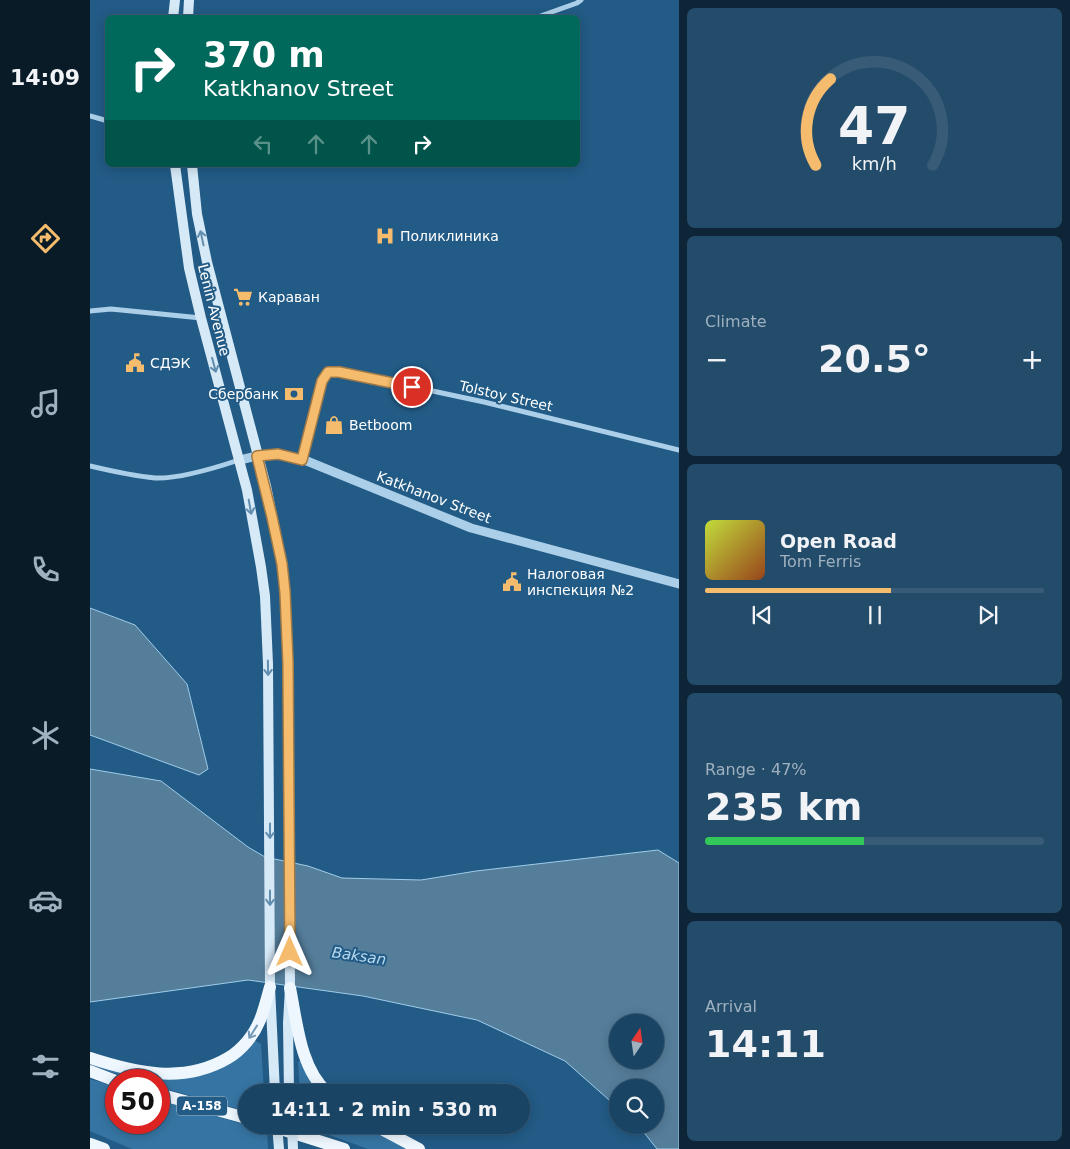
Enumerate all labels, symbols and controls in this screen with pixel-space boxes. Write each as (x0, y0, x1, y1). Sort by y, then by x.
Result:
icon: right (120, 35, 185, 100)
text: 370 m (203, 35, 325, 75)
text: 14:09 (10, 65, 80, 90)
text: Katkhanov Street (203, 76, 394, 101)
text: 47 (838, 96, 911, 156)
icon: left (249, 130, 277, 158)
icon: ahead (302, 130, 330, 158)
icon: ahead (355, 130, 383, 158)
icon: right (408, 130, 436, 158)
text: km/h (852, 153, 897, 174)
icon: directions (28, 221, 63, 256)
hospital icon: Поликлиника (374, 225, 396, 247)
place label: Поликлиника (400, 228, 499, 244)
one-way arrow (197, 230, 206, 246)
street label: Lenin Avenue (195, 262, 233, 358)
supermarket icon: Караван (232, 286, 254, 308)
place label: Караван (258, 289, 320, 305)
text: Climate (705, 312, 767, 331)
text: 20.5° (818, 337, 931, 381)
text: − (705, 343, 728, 376)
text: + (1021, 343, 1044, 376)
public building icon: СДЭК (124, 352, 146, 374)
place label: СДЭК (150, 355, 190, 371)
one-way arrow (209, 357, 219, 373)
pin (391, 366, 433, 408)
icon: arrive (398, 373, 426, 401)
street label: Tolstoy Street (457, 377, 555, 415)
bank icon: Сбербанк (283, 383, 305, 405)
icon: music (28, 386, 63, 421)
place label: Сбербанк (208, 386, 279, 402)
shop icon: Betboom (323, 414, 345, 436)
place label: Betboom (349, 417, 412, 433)
street label: Katkhanov Street (375, 468, 494, 526)
one-way arrow (246, 499, 256, 515)
text: Open Road (780, 530, 897, 552)
icon: phone (28, 552, 63, 587)
text: Tom Ferris (780, 552, 861, 571)
place label: Налоговая инспекция №2 (527, 566, 634, 598)
public building icon: Налоговая инспекция №2 (501, 571, 523, 593)
icon: previous (748, 601, 776, 629)
icon: pause (861, 601, 889, 629)
icon: next (974, 601, 1002, 629)
one-way arrow (263, 660, 273, 676)
icon: climate (28, 718, 63, 753)
text: Range · 47% (705, 760, 807, 779)
text: 235 km (705, 785, 862, 829)
one-way arrow (265, 823, 274, 839)
icon: car (28, 883, 63, 918)
one-way arrow (265, 889, 275, 905)
position arrow (263, 925, 315, 977)
water label: Baksan (331, 943, 387, 969)
text: Arrival (705, 997, 757, 1016)
north arrow (609, 1014, 664, 1069)
map controls (609, 1014, 664, 1134)
text: 14:11 (705, 1022, 826, 1066)
one-way arrow (248, 1025, 258, 1039)
icon: filters (28, 1049, 63, 1084)
speed limit sign: 50 (105, 1069, 170, 1134)
button: search (609, 1079, 664, 1134)
road number: А-158 (177, 1096, 227, 1116)
text: 14:11 · 2 min · 530 m (270, 1098, 498, 1120)

